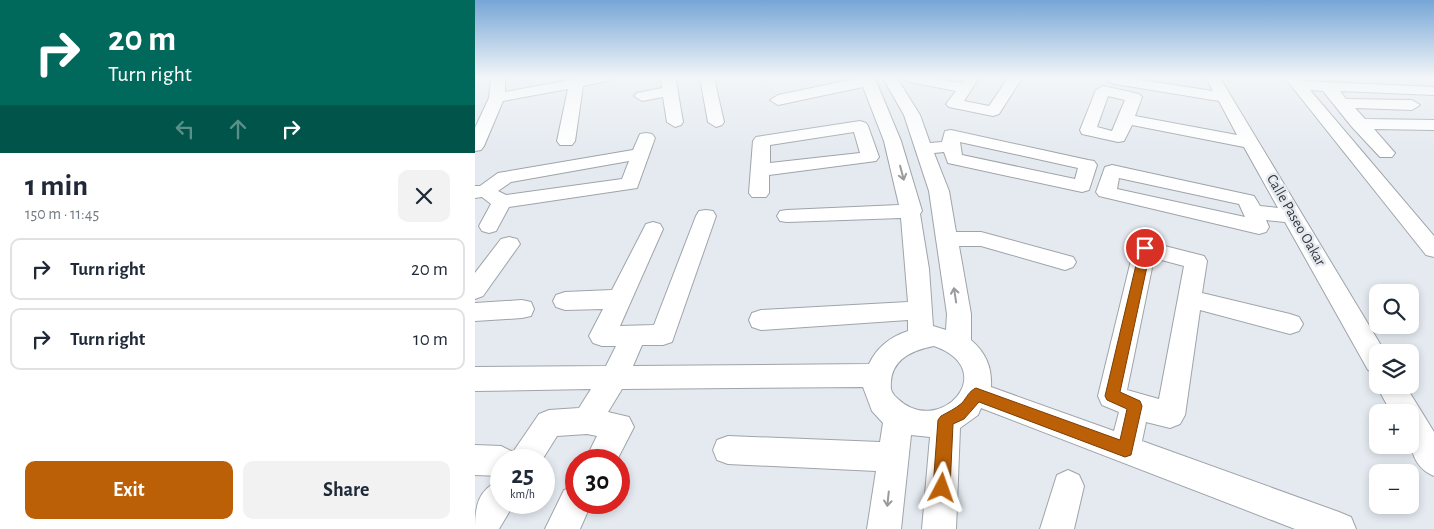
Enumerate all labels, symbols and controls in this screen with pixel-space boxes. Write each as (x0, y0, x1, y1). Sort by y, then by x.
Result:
icon: right (25, 20, 90, 85)
text: 20 m (108, 22, 176, 57)
text: Turn right (108, 63, 192, 85)
icon: left (171, 115, 199, 143)
icon: ahead (224, 115, 252, 143)
icon: right (277, 115, 305, 143)
one-way arrow (897, 164, 907, 180)
button: close (398, 170, 450, 222)
text: 1 min (25, 171, 88, 201)
street label: Calle Paseo Oakar (1264, 172, 1328, 268)
text: 150 m · 11:45 (25, 206, 99, 222)
pin (1124, 227, 1166, 269)
icon: arrive (1131, 234, 1159, 262)
icon: right (27, 255, 55, 283)
text: Turn right (70, 260, 145, 279)
text: 20 m (411, 260, 448, 279)
map controls (1369, 284, 1419, 514)
button: search (1369, 284, 1419, 334)
one-way arrow (950, 287, 960, 303)
icon: right (27, 325, 55, 353)
text: Turn right (70, 330, 145, 349)
text: 10 m (413, 330, 448, 349)
button: layers (1369, 344, 1419, 394)
button: + (1369, 404, 1419, 454)
speed limit sign: 30 (565, 449, 630, 514)
button: Exit (25, 461, 233, 519)
button: Share (243, 461, 450, 519)
position arrow (915, 461, 967, 513)
text: 25 (511, 463, 534, 488)
button: − (1369, 464, 1419, 514)
text: km/h (510, 488, 535, 500)
one-way arrow (883, 491, 893, 507)

